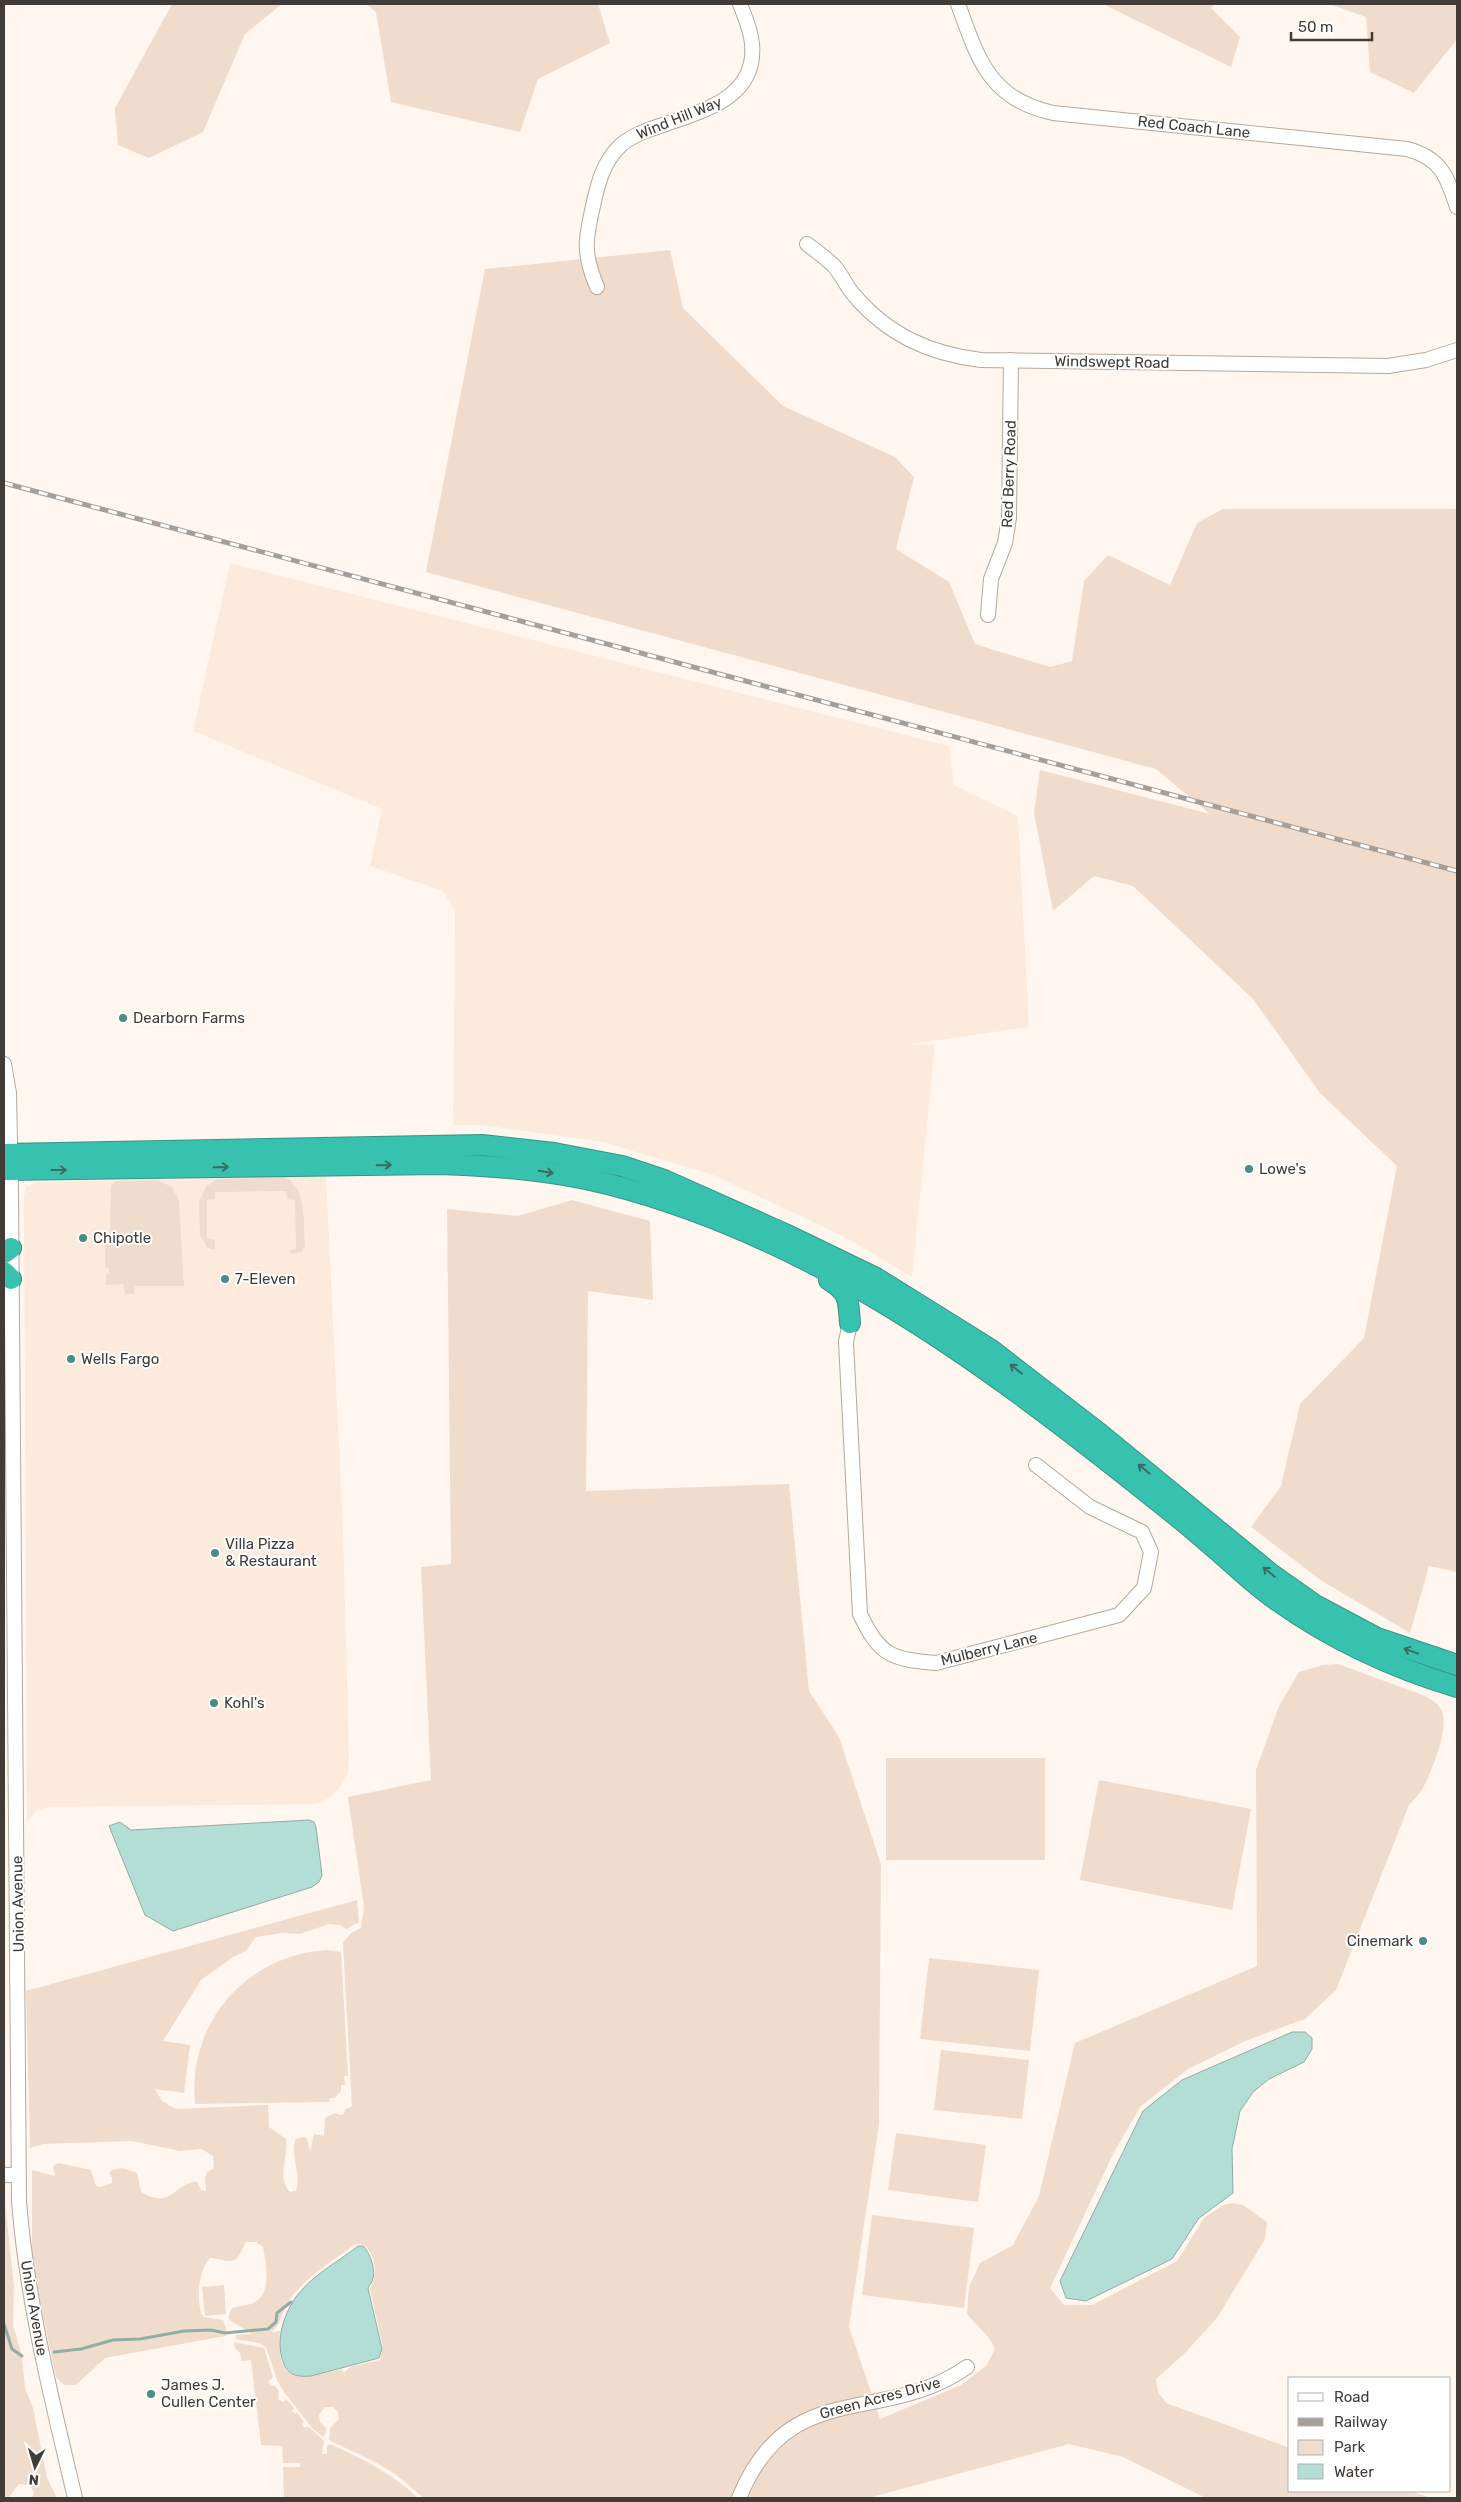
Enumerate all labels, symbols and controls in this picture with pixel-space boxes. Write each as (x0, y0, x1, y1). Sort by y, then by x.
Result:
scale bar (1291, 10, 1372, 42)
text: 50 m (1298, 18, 1333, 36)
street label: Wind Hill Way (634, 93, 724, 143)
street label: Red Coach Lane (1137, 112, 1251, 142)
street label: Windswept Road (1054, 352, 1170, 372)
street label: Red Berry Road (998, 420, 1020, 528)
place label: Dearborn Farms (133, 1009, 245, 1027)
marker: Dearborn Farms (117, 1012, 129, 1024)
one-way arrow (376, 1160, 392, 1170)
place label: Lowe's (1259, 1160, 1306, 1178)
one-way arrow (213, 1162, 229, 1172)
marker: Lowe's (1243, 1163, 1255, 1175)
one-way arrow (50, 1165, 67, 1175)
one-way arrow (538, 1168, 554, 1178)
place label: Chipotle (93, 1229, 151, 1247)
marker: Chipotle (77, 1232, 89, 1244)
place label: 7-Eleven (235, 1270, 296, 1288)
marker: 7-Eleven (219, 1273, 231, 1285)
place label: Wells Fargo (81, 1350, 159, 1368)
marker: Wells Fargo (65, 1353, 77, 1365)
one-way arrow (1010, 1363, 1023, 1374)
one-way arrow (1138, 1464, 1151, 1475)
place label: Villa Pizza & Restaurant (225, 1535, 317, 1570)
marker: Villa Pizza & Restaurant (209, 1547, 221, 1559)
one-way arrow (1263, 1567, 1276, 1578)
street label: Mulberry Lane (939, 1628, 1039, 1670)
one-way arrow (1404, 1646, 1419, 1655)
place label: Kohl's (224, 1694, 265, 1712)
marker: Kohl's (208, 1697, 220, 1709)
street label: Union Avenue (8, 1855, 28, 1953)
place label: Cinemark (1347, 1932, 1413, 1950)
marker: Cinemark (1417, 1935, 1429, 1947)
street label: Union Avenue (17, 2259, 51, 2357)
street label: Green Acres Drive (818, 2373, 942, 2423)
place label: James J. Cullen Center (161, 2376, 256, 2411)
legend (1288, 2377, 1451, 2492)
marker: James J. Cullen Center (145, 2388, 157, 2400)
text: Road (1334, 2388, 1370, 2406)
text: Railway (1334, 2413, 1388, 2431)
text: Park (1334, 2438, 1365, 2456)
north arrow (10, 2442, 60, 2492)
text: Water (1334, 2463, 1374, 2481)
text: N (28, 2471, 40, 2488)

